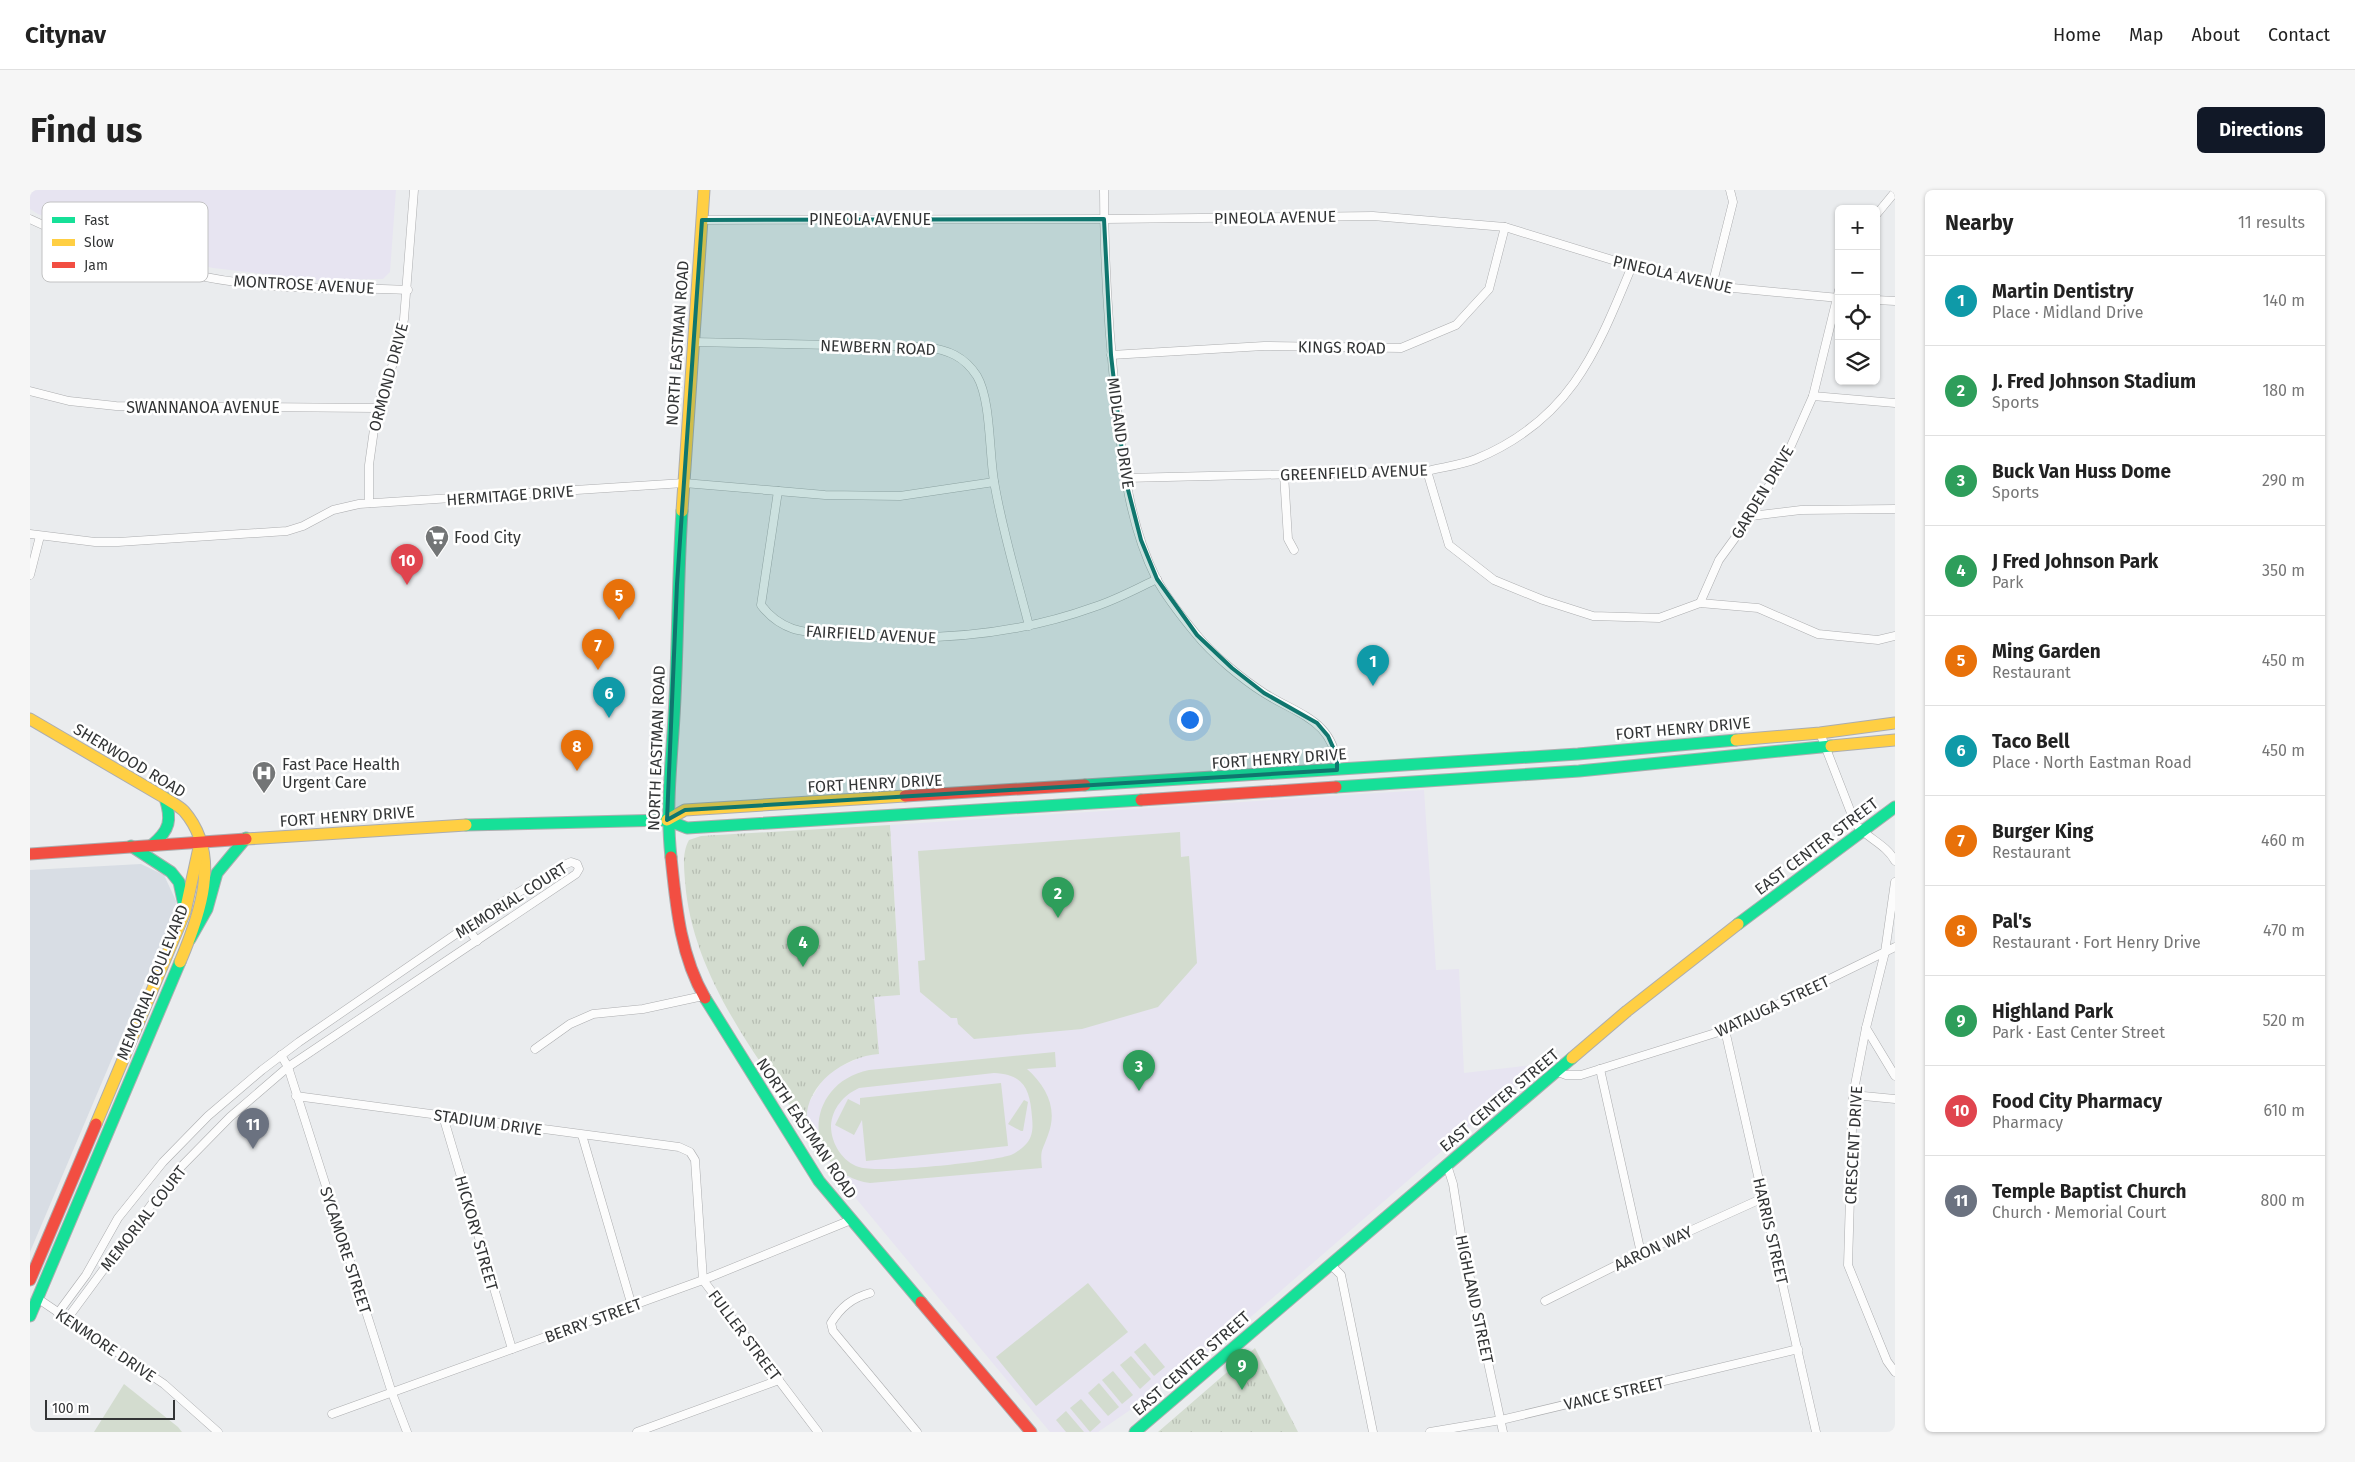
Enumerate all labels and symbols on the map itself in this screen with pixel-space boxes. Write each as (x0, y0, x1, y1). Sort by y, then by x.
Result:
legend (42, 202, 208, 282)
street label: PINEOLA AVENUE (1214, 207, 1336, 228)
street label: PINEOLA AVENUE (809, 210, 931, 229)
text: Fast (84, 212, 110, 229)
text: Slow (84, 234, 114, 251)
street label: PINEOLA AVENUE (1611, 251, 1735, 297)
text: Jam (84, 257, 108, 274)
street label: NORTH EASTMAN ROAD (662, 260, 693, 426)
street label: MONTROSE AVENUE (233, 271, 375, 298)
street label: ORMOND DRIVE (365, 321, 412, 434)
street label: NEWBERN ROAD (820, 336, 936, 359)
street label: KINGS ROAD (1298, 337, 1386, 358)
street label: MIDLAND DRIVE (1103, 376, 1138, 490)
street label: SWANNANOA AVENUE (126, 398, 280, 417)
street label: GARDEN DRIVE (1727, 442, 1798, 542)
street label: GREENFIELD AVENUE (1280, 460, 1428, 485)
street label: HERMITAGE DRIVE (446, 482, 574, 509)
supermarket icon: Food City (424, 524, 450, 558)
place label: Food City (454, 528, 521, 547)
pin: 10 (391, 544, 423, 585)
pin: 5 (603, 579, 635, 620)
street label: FAIRFIELD AVENUE (805, 622, 937, 647)
pin: 7 (582, 629, 614, 670)
pin: 1 (1357, 645, 1389, 686)
street label: NORTH EASTMAN ROAD (644, 665, 669, 831)
pin: 6 (593, 677, 625, 718)
your location (1177, 707, 1203, 733)
street label: FORT HENRY DRIVE (1615, 713, 1751, 744)
street label: SHERWOOD ROAD (70, 719, 189, 801)
pin: 8 (561, 730, 593, 771)
street label: FORT HENRY DRIVE (1211, 744, 1347, 773)
place label: Fast Pace Health Urgent Care (282, 755, 400, 792)
hospital icon: Fast Pace Health Urgent Care (251, 760, 277, 794)
street label: FORT HENRY DRIVE (807, 770, 943, 797)
street label: EAST CENTER STREET (1751, 793, 1882, 899)
street label: FORT HENRY DRIVE (279, 802, 415, 831)
street label: MEMORIAL COURT (452, 858, 571, 942)
pin: 2 (1042, 877, 1074, 918)
street label: MEMORIAL BOULEVARD (113, 902, 192, 1063)
pin: 4 (787, 926, 819, 967)
street label: WATAUGA STREET (1712, 971, 1833, 1041)
street label: EAST CENTER STREET (1436, 1045, 1563, 1156)
pin: 3 (1123, 1050, 1155, 1091)
street label: NORTH EASTMAN ROAD (752, 1054, 861, 1202)
street label: CRESCENT DRIVE (1841, 1085, 1866, 1205)
street label: STADIUM DRIVE (432, 1105, 543, 1140)
pin: 11 (237, 1108, 269, 1149)
street label: MEMORIAL COURT (96, 1161, 191, 1275)
street label: HICKORY STREET (451, 1173, 502, 1294)
street label: HARRIS STREET (1749, 1176, 1792, 1287)
street label: SYCAMORE STREET (316, 1184, 375, 1317)
street label: AARON WAY (1611, 1222, 1696, 1275)
street label: HIGHLAND STREET (1452, 1233, 1498, 1366)
street label: FULLER STREET (704, 1286, 785, 1385)
street label: BERRY STREET (542, 1294, 645, 1347)
street label: KENMORE DRIVE (52, 1305, 159, 1386)
street label: EAST CENTER STREET (1129, 1307, 1255, 1420)
pin: 9 (1226, 1349, 1258, 1390)
street label: VANCE STREET (1562, 1373, 1667, 1414)
scale bar (45, 1397, 175, 1420)

